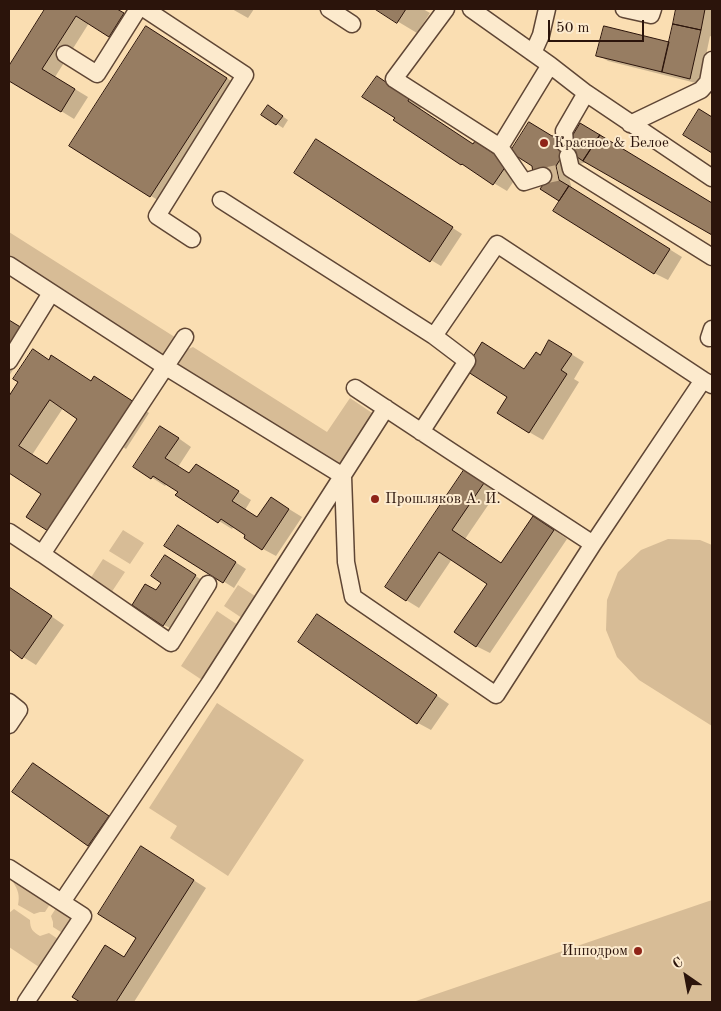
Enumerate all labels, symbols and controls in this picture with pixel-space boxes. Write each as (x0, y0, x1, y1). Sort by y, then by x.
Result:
scale bar (551, 10, 647, 42)
text: 50 m (556, 21, 590, 36)
place label: Красное & Белое (554, 134, 669, 152)
marker: Красное & Белое (538, 137, 550, 149)
place label: Прошляков А. И. (385, 490, 501, 508)
marker: Прошляков А. И. (369, 493, 381, 505)
place label: Ипподром (562, 942, 628, 960)
marker: Ипподром (632, 945, 644, 957)
north arrow (661, 951, 711, 1001)
text: С (670, 955, 686, 972)

